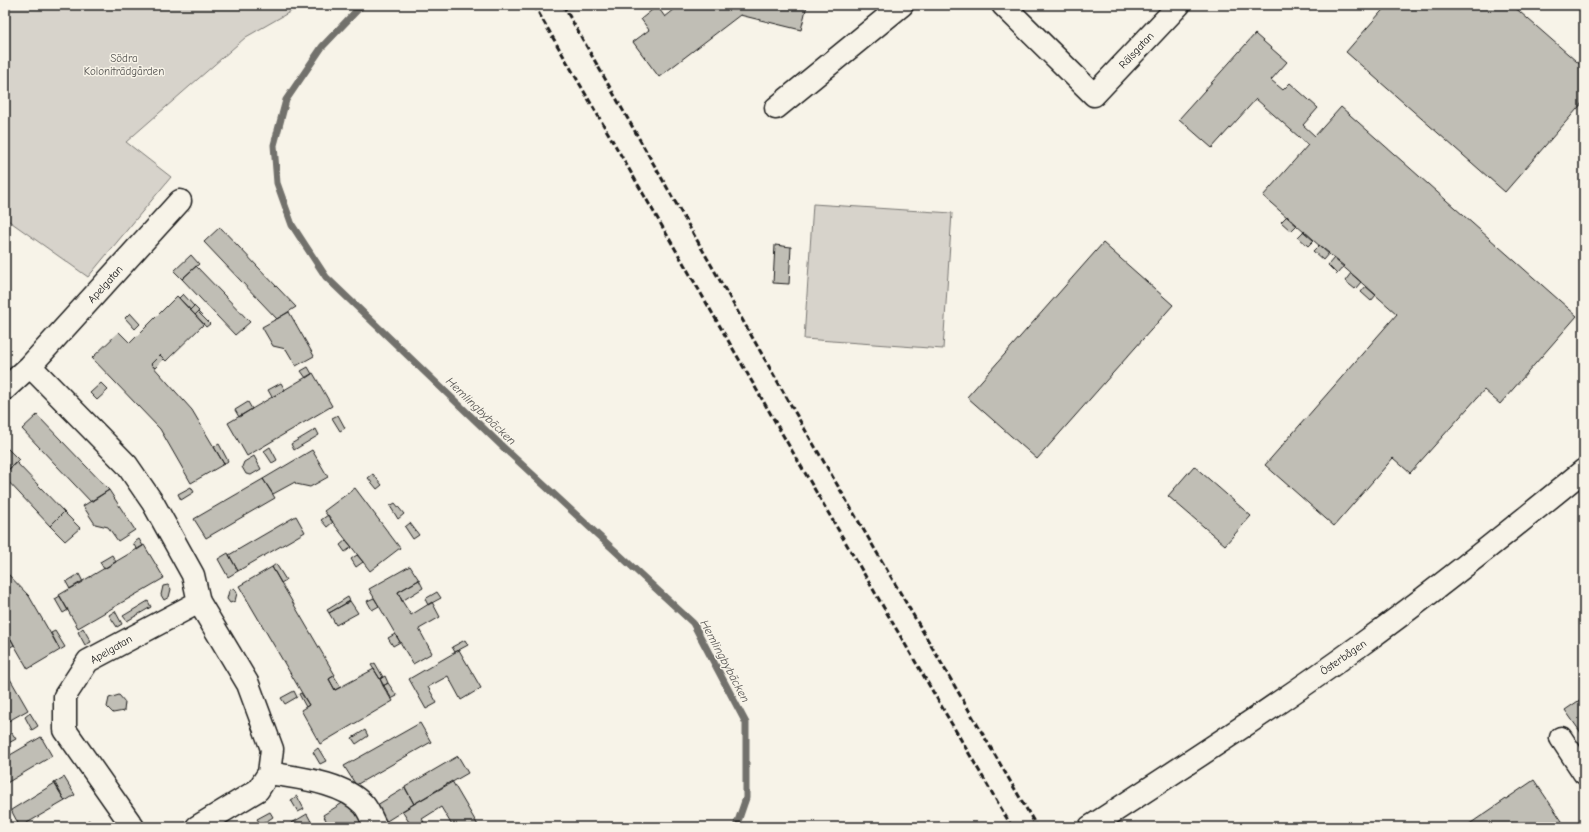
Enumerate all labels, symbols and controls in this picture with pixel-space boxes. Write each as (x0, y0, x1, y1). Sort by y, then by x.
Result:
street label: Rälsgatan (1116, 29, 1157, 71)
park label: Södra Koloniträdgården (84, 52, 164, 78)
street label: Apelgatan (85, 263, 126, 306)
water label: Hemlingbybäcken (443, 374, 519, 448)
water label: Hemlingbybäcken (697, 617, 753, 705)
street label: Apelgatan (88, 632, 135, 667)
street label: Österbågen (1318, 637, 1369, 678)

